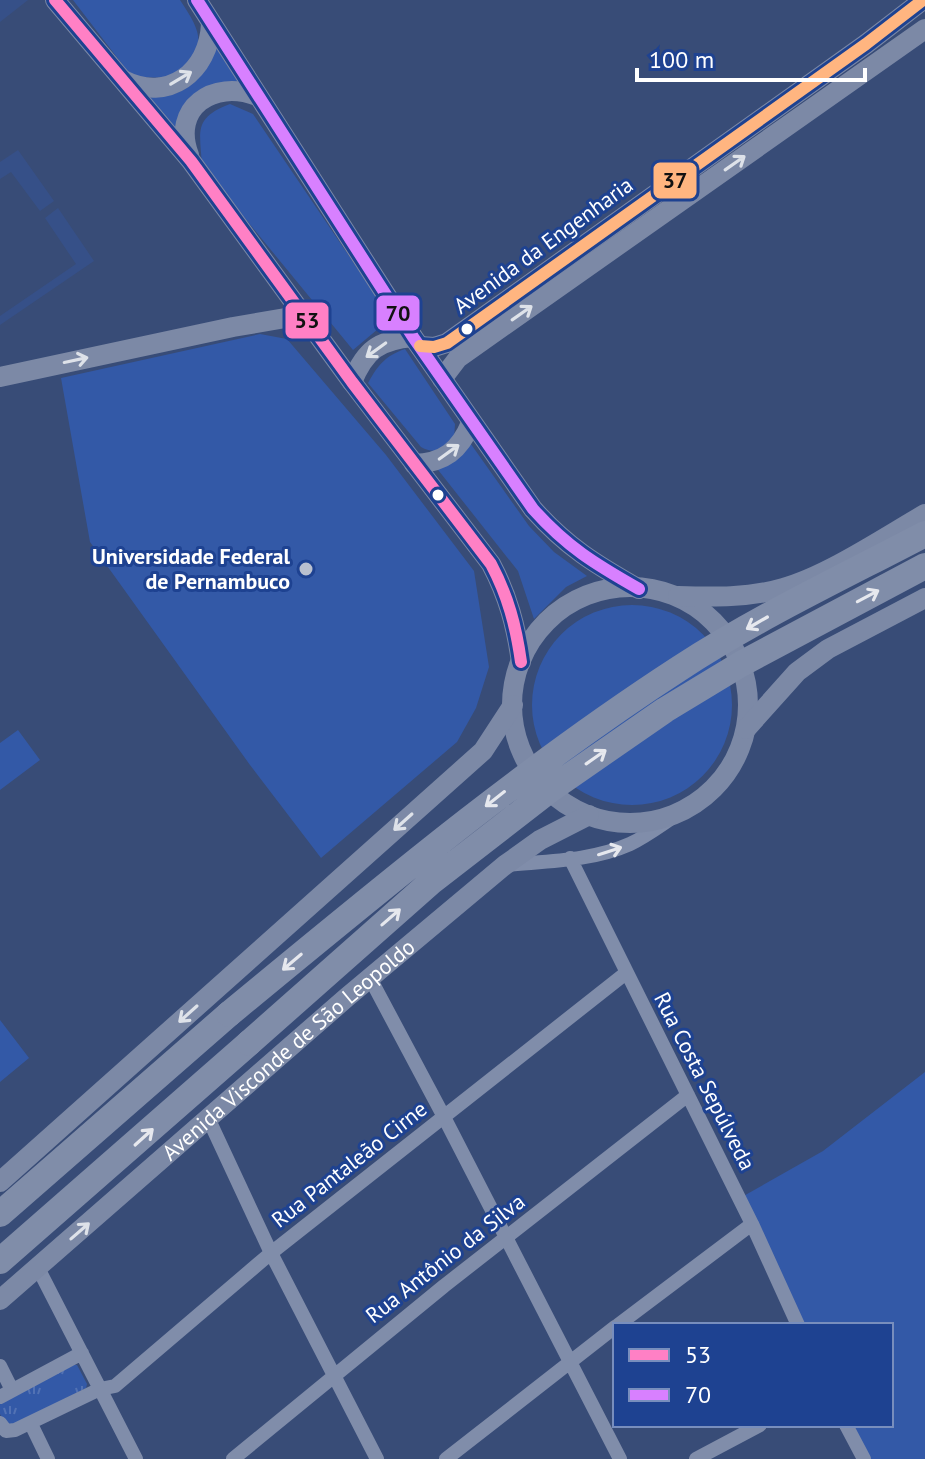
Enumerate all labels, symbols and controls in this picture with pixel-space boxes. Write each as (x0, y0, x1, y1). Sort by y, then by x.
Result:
scale bar (637, 32, 865, 82)
text: 100 m (649, 44, 714, 75)
one-way arrow (169, 70, 192, 86)
one-way arrow (723, 155, 745, 171)
line badge: 37 (652, 161, 698, 200)
text: 37 (663, 166, 687, 194)
street label: Avenida da Engenharia (448, 171, 638, 319)
line badge: 70 (375, 294, 421, 332)
text: 70 (386, 299, 410, 327)
line badge: 53 (284, 301, 330, 340)
one-way arrow (510, 305, 532, 321)
text: 53 (295, 306, 319, 334)
unlabelled marker (459, 321, 475, 337)
one-way arrow (366, 341, 387, 358)
one-way arrow (63, 352, 89, 367)
one-way arrow (438, 444, 459, 461)
unlabelled marker (430, 487, 446, 503)
place label: Universidade Federal de Pernambuco (92, 542, 291, 595)
marker: Universidade Federal de Pernambuco (297, 560, 315, 578)
one-way arrow (855, 588, 879, 604)
one-way arrow (746, 615, 769, 631)
one-way arrow (585, 749, 607, 765)
one-way arrow (485, 790, 506, 808)
one-way arrow (394, 813, 414, 831)
one-way arrow (597, 843, 622, 858)
one-way arrow (381, 908, 401, 926)
street label: Avenida Visconde de São Leopoldo (156, 932, 420, 1166)
one-way arrow (283, 953, 303, 971)
street label: Rua Costa Sepúlveda (648, 987, 762, 1175)
one-way arrow (179, 1005, 199, 1023)
street label: Rua Pantaleão Cirne (266, 1095, 432, 1233)
one-way arrow (133, 1128, 153, 1146)
street label: Rua Antônio da Silva (360, 1187, 530, 1329)
one-way arrow (70, 1223, 90, 1241)
legend (613, 1323, 893, 1427)
text: 53 (685, 1339, 711, 1370)
text: 70 (685, 1379, 711, 1410)

